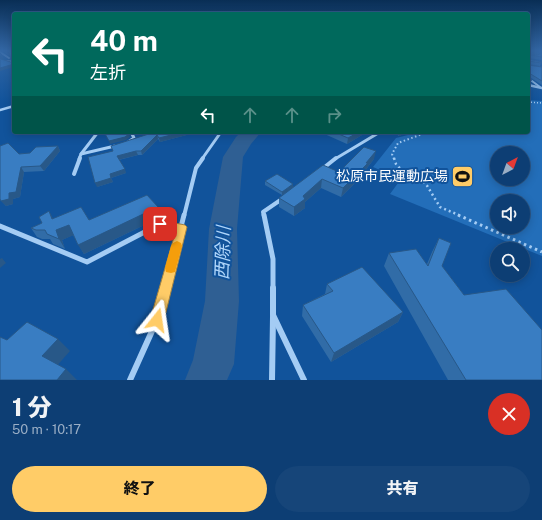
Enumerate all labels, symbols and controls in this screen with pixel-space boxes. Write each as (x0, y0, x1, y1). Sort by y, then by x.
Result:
text: 40 m (90, 24, 158, 57)
icon: left (24, 28, 76, 80)
text: 左折 (90, 62, 126, 83)
icon: left (197, 104, 219, 126)
icon: ahead (239, 104, 261, 126)
icon: ahead (281, 104, 303, 126)
icon: right (323, 104, 345, 126)
north arrow (490, 146, 530, 186)
map controls (490, 146, 530, 282)
sports icon: 松原市民運動広場 (450, 163, 476, 189)
place label: 松原市民運動広場 (336, 168, 448, 184)
button: sound (490, 194, 530, 234)
pin (143, 207, 177, 241)
icon: arrive (149, 213, 171, 235)
water label: 西除川 (211, 224, 234, 280)
button: search (490, 242, 530, 282)
position arrow (136, 299, 178, 341)
text: 1 分 (12, 393, 52, 421)
button: close (488, 393, 530, 435)
text: 50 m · 10:17 (12, 422, 81, 437)
button: 終了 (12, 466, 267, 512)
button: 共有 (275, 466, 530, 512)

